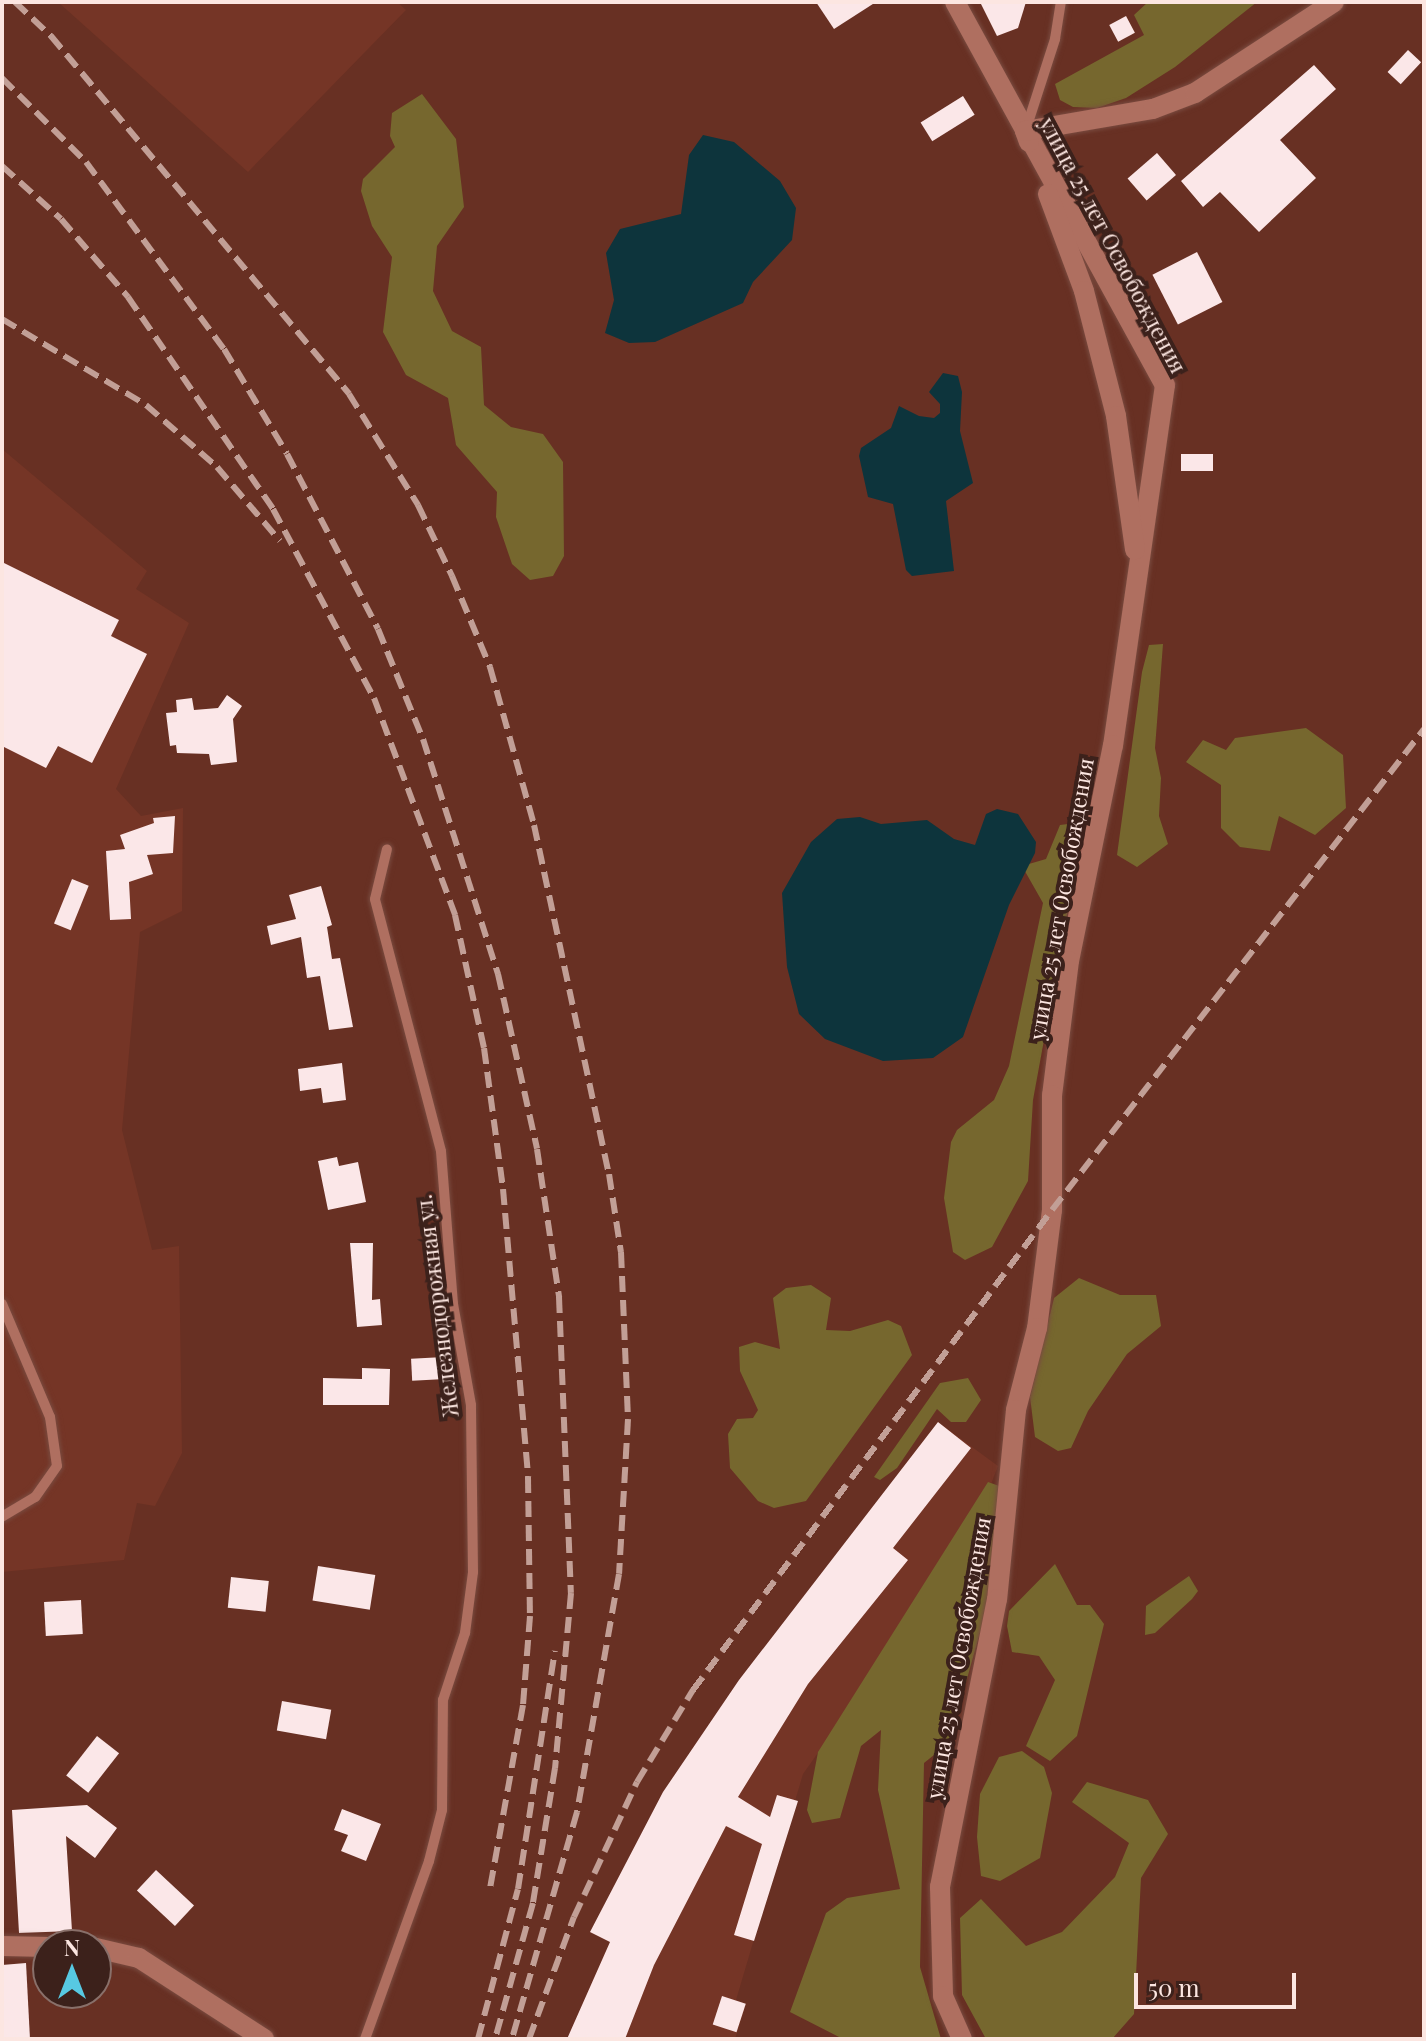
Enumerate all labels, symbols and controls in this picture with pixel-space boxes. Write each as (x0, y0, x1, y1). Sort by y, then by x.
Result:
street label: улица 25 лет Освобождения (1034, 113, 1192, 377)
street label: улица 25 лет Освобождения (1023, 756, 1099, 1042)
street label: Железнодорожная ул. (410, 1193, 464, 1419)
street label: улица 25 лет Освобождения (920, 1515, 996, 1801)
north arrow (32, 1929, 112, 2009)
text: N (64, 1932, 80, 1962)
scale bar (1138, 1957, 1300, 2007)
text: 50 m (1148, 1971, 1200, 2003)

